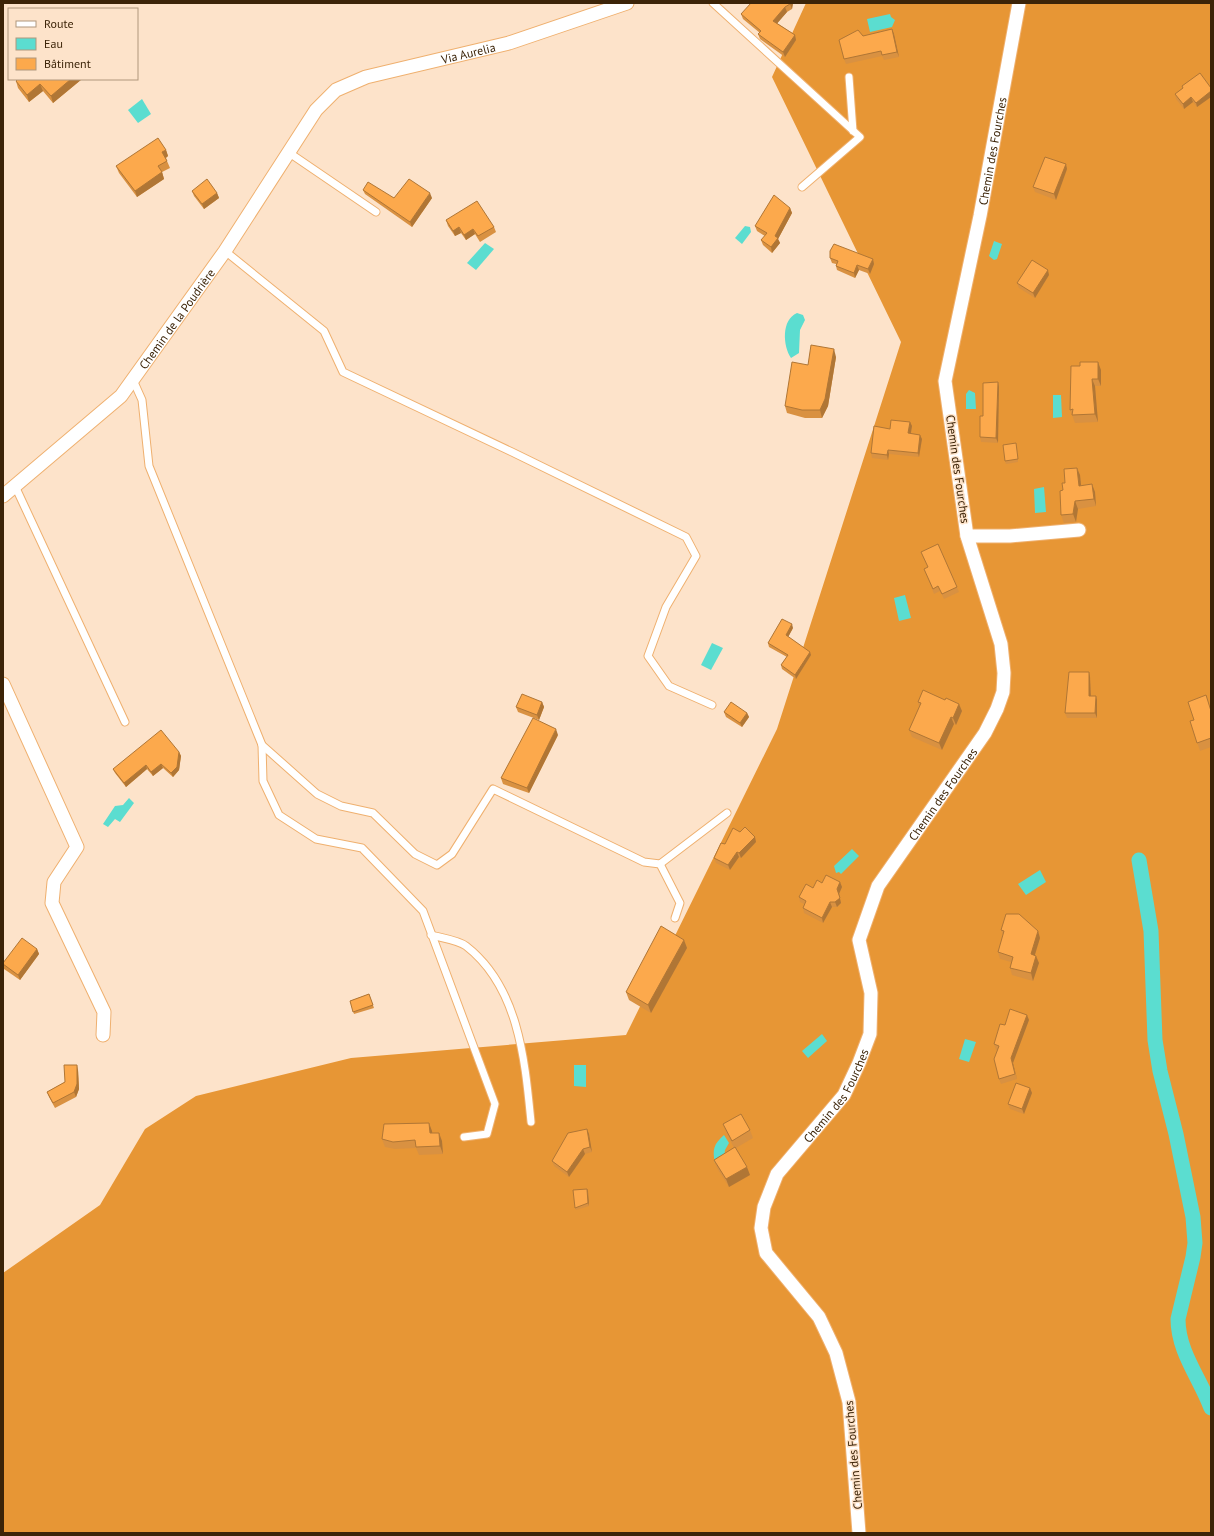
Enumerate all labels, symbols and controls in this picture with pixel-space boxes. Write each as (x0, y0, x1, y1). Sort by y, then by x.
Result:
legend (8, 8, 138, 80)
text: Route (44, 16, 74, 31)
text: Eau (44, 36, 63, 51)
street label: Via Aurelia (439, 39, 497, 67)
text: Bâtiment (44, 56, 91, 71)
street label: Chemin des Fourches (975, 96, 1009, 206)
street label: Chemin de la Poudrière (135, 265, 218, 372)
street label: Chemin des Fourches (943, 414, 973, 524)
street label: Chemin des Fourches (905, 745, 980, 843)
street label: Chemin des Fourches (800, 1047, 871, 1145)
street label: Chemin des Fourches (841, 1400, 865, 1510)

